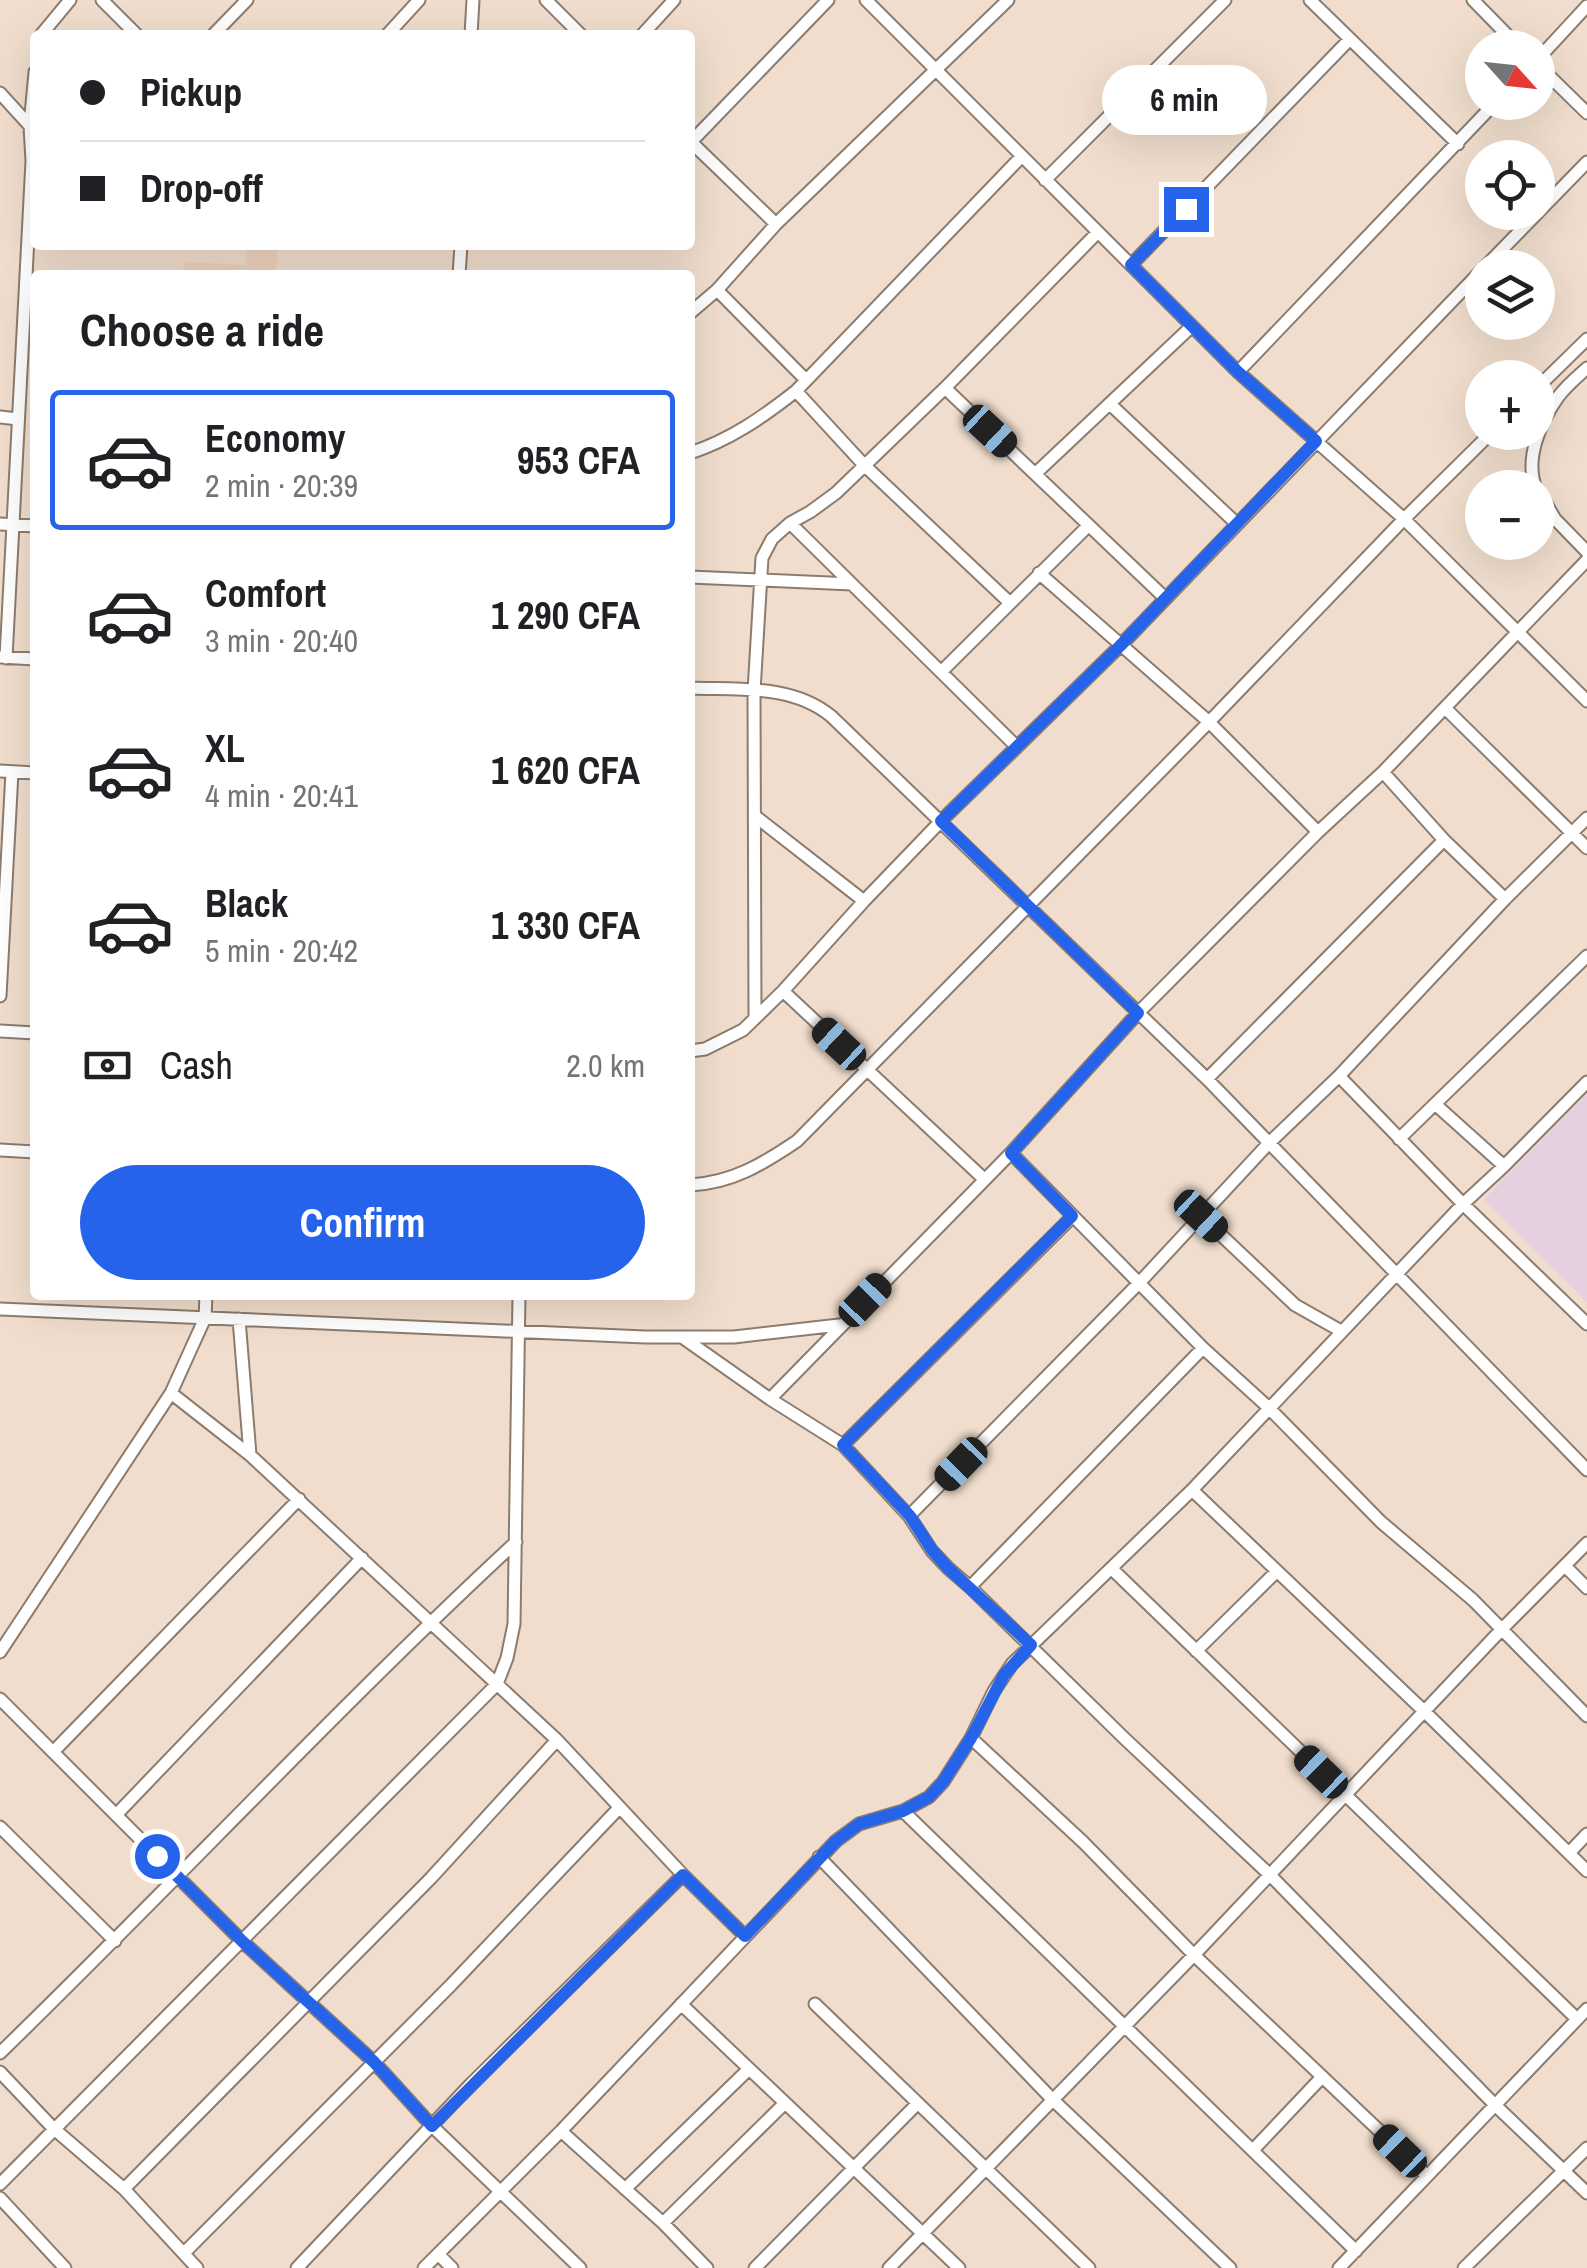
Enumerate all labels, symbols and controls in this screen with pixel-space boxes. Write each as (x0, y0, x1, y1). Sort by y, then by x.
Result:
north arrow (1465, 30, 1555, 120)
map controls (1465, 30, 1555, 560)
callout: 6 min (1104, 64, 1268, 134)
text: Pickup (140, 67, 242, 118)
text: 6 min (1150, 78, 1219, 121)
button: locate (1465, 140, 1555, 230)
text: Drop-off (140, 163, 263, 214)
route end (1164, 187, 1209, 232)
button: layers (1465, 250, 1555, 340)
text: Choose a ride (80, 299, 324, 360)
button: + (1465, 360, 1555, 450)
car (958, 400, 1022, 462)
text: Economy (205, 413, 345, 464)
icon: car (85, 415, 175, 505)
text: 953 CFA (517, 435, 640, 486)
text: 2 min · 20:39 (205, 464, 358, 507)
button: − (1465, 470, 1555, 560)
text: Comfort (205, 568, 326, 619)
icon: car (85, 570, 175, 660)
text: 1 290 CFA (491, 590, 640, 641)
text: 3 min · 20:40 (205, 619, 358, 662)
text: XL (205, 723, 245, 774)
icon: car (85, 725, 175, 815)
text: 1 620 CFA (491, 745, 640, 796)
text: 4 min · 20:41 (205, 774, 358, 817)
text: Black (205, 878, 288, 929)
icon: car (85, 880, 175, 970)
text: 1 330 CFA (491, 900, 640, 951)
text: 5 min · 20:42 (205, 929, 358, 972)
car (807, 1013, 871, 1075)
icon: cash (80, 1038, 135, 1093)
text: Cash (160, 1040, 233, 1091)
text: 2.0 km (566, 1044, 645, 1087)
button: Confirm (80, 1165, 645, 1280)
car (1169, 1185, 1233, 1247)
car (833, 1268, 897, 1332)
car (929, 1432, 993, 1496)
car (1289, 1740, 1353, 1804)
route start (135, 1834, 180, 1879)
car (1368, 2119, 1432, 2183)

